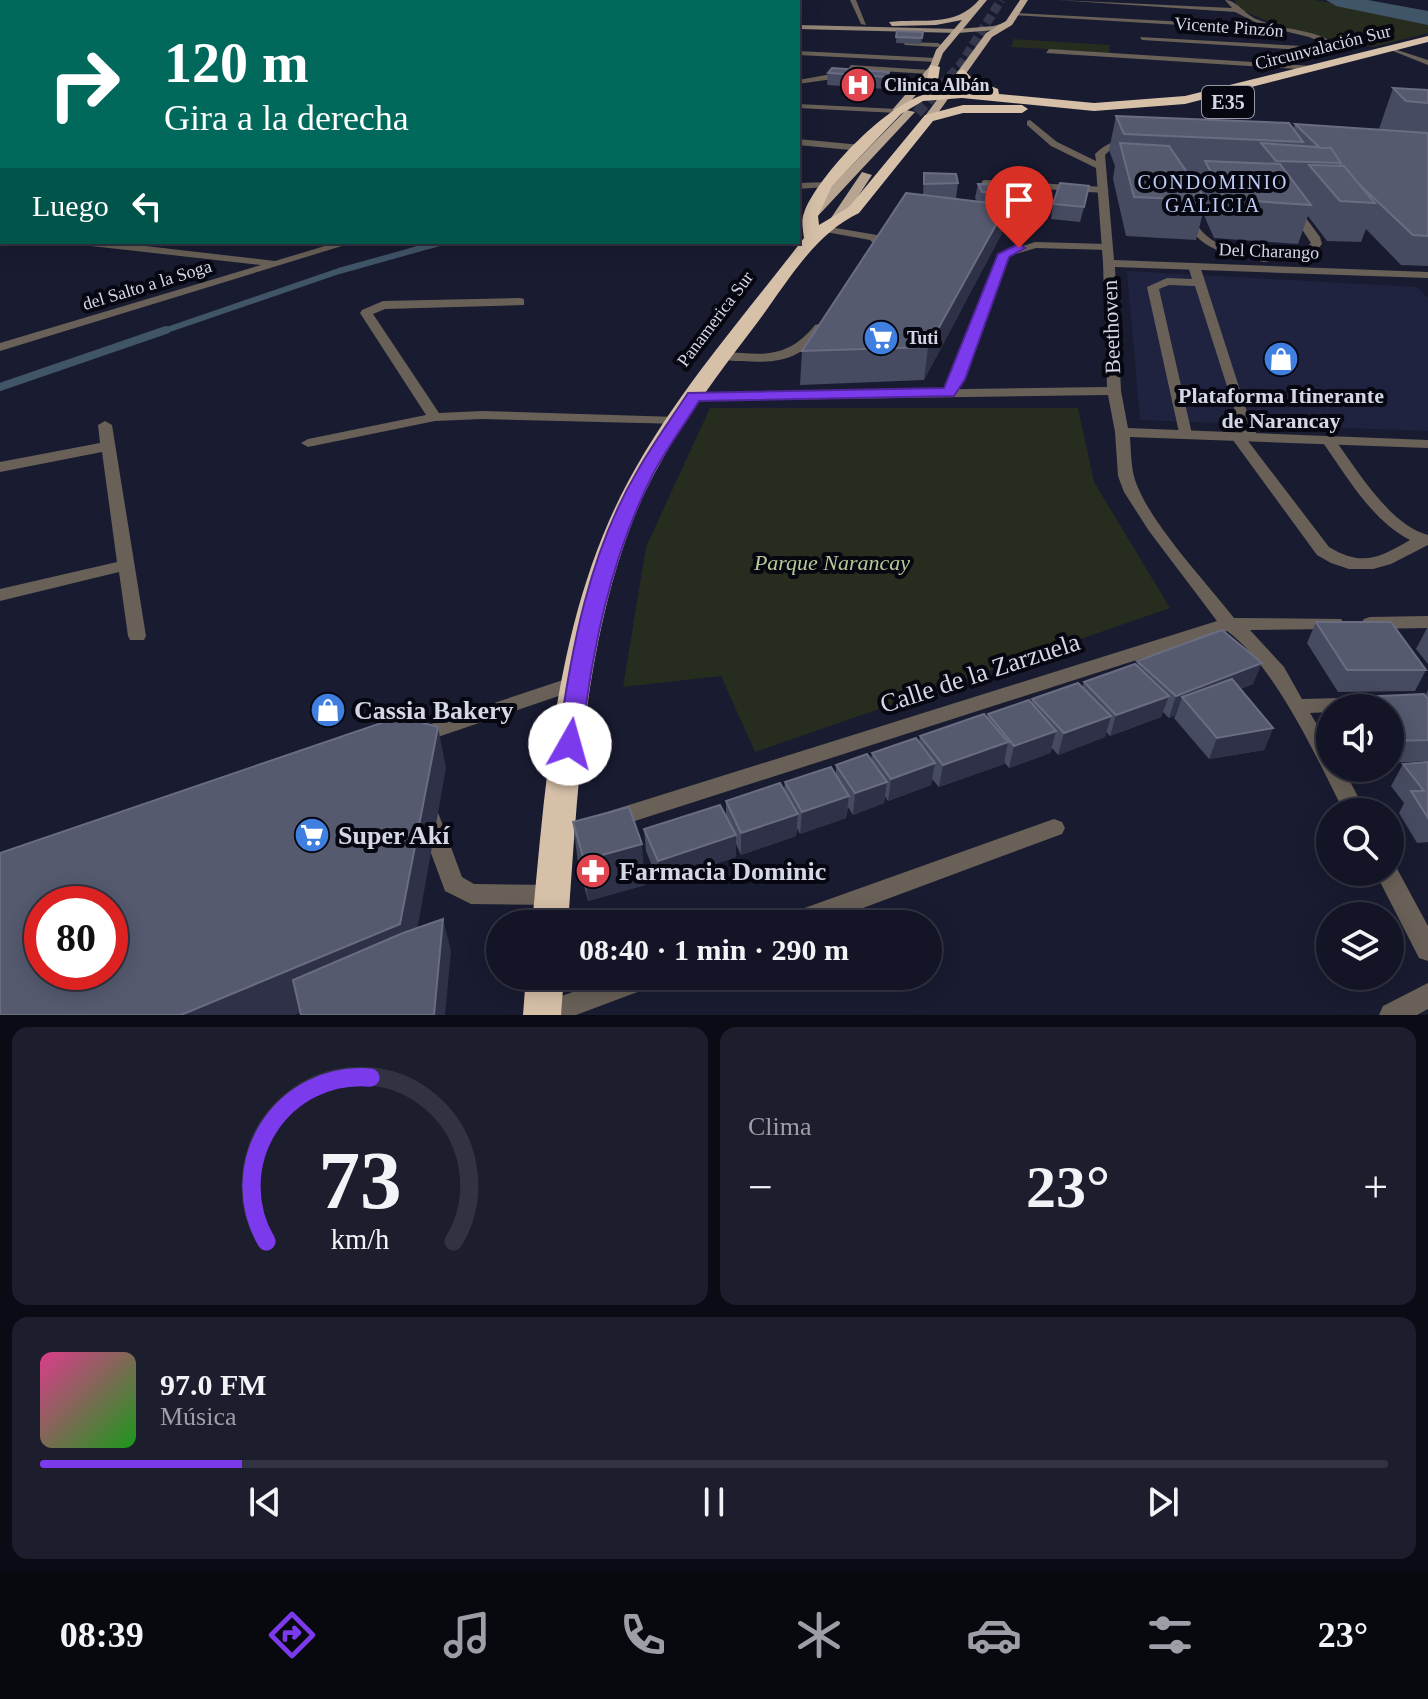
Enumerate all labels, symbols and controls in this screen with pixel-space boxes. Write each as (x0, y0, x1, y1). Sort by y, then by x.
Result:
street label: Vicente Pinzón (1174, 13, 1284, 41)
street label: Circunvalación Sur (1253, 20, 1393, 74)
icon: right (32, 32, 136, 136)
text: 120 m (164, 32, 309, 94)
hospital icon: Clinica Albán (839, 66, 877, 104)
place label: Clinica Albán (884, 75, 990, 95)
road number: E35 (1202, 86, 1254, 118)
text: Gira a la derecha (164, 98, 409, 138)
pin (985, 166, 1053, 248)
district label: CONDOMINIO GALICIA (1137, 171, 1289, 216)
icon: arrive (997, 178, 1041, 222)
icon: left (125, 184, 169, 228)
text: Luego (32, 189, 109, 222)
street label: Del Charango (1218, 239, 1320, 263)
street label: del Salto a la Soga (80, 256, 214, 314)
street label: Panamerica Sur (673, 268, 757, 370)
street label: Beethoven (1097, 280, 1125, 374)
supermarket icon: Tuti (862, 319, 900, 357)
place label: Tuti (907, 328, 938, 348)
shop icon: Plataforma Itinerante de Narancay (1262, 340, 1300, 378)
place label: Plataforma Itinerante de Narancay (1178, 383, 1384, 433)
park label: Parque Narancay (753, 550, 910, 575)
street label: Calle de la Zarzuela (876, 627, 1084, 719)
shop icon: Cassia Bakery (309, 691, 347, 729)
map controls (1316, 694, 1404, 990)
button: sound (1316, 694, 1404, 782)
place label: Cassia Bakery (354, 696, 514, 725)
position arrow (528, 702, 612, 786)
button: search (1316, 798, 1404, 886)
supermarket icon: Super Akí (293, 816, 331, 854)
place label: Super Akí (338, 821, 450, 850)
pharmacy icon: Farmacia Dominic (574, 852, 612, 890)
place label: Farmacia Dominic (619, 857, 826, 886)
speed limit sign: 80 (24, 886, 128, 990)
button: layers (1316, 902, 1404, 990)
text: 08:40 · 1 min · 290 m (579, 933, 849, 966)
text: Clima (748, 1112, 812, 1141)
text: 73 (318, 1134, 402, 1226)
text: 23° (1026, 1154, 1110, 1220)
text: − (748, 1163, 773, 1212)
text: + (1363, 1163, 1388, 1212)
text: km/h (331, 1224, 389, 1255)
text: 97.0 FM (160, 1368, 267, 1401)
text: Música (160, 1402, 237, 1431)
icon: previous (243, 1480, 287, 1524)
icon: pause (692, 1480, 736, 1524)
icon: next (1141, 1480, 1185, 1524)
icon: directions (264, 1607, 320, 1663)
icon: music (439, 1607, 495, 1663)
icon: phone (615, 1607, 671, 1663)
icon: climate (791, 1607, 847, 1663)
icon: car (966, 1607, 1022, 1663)
icon: filters (1142, 1607, 1198, 1663)
text: 08:39 (60, 1615, 144, 1655)
text: 23° (1318, 1615, 1368, 1655)

